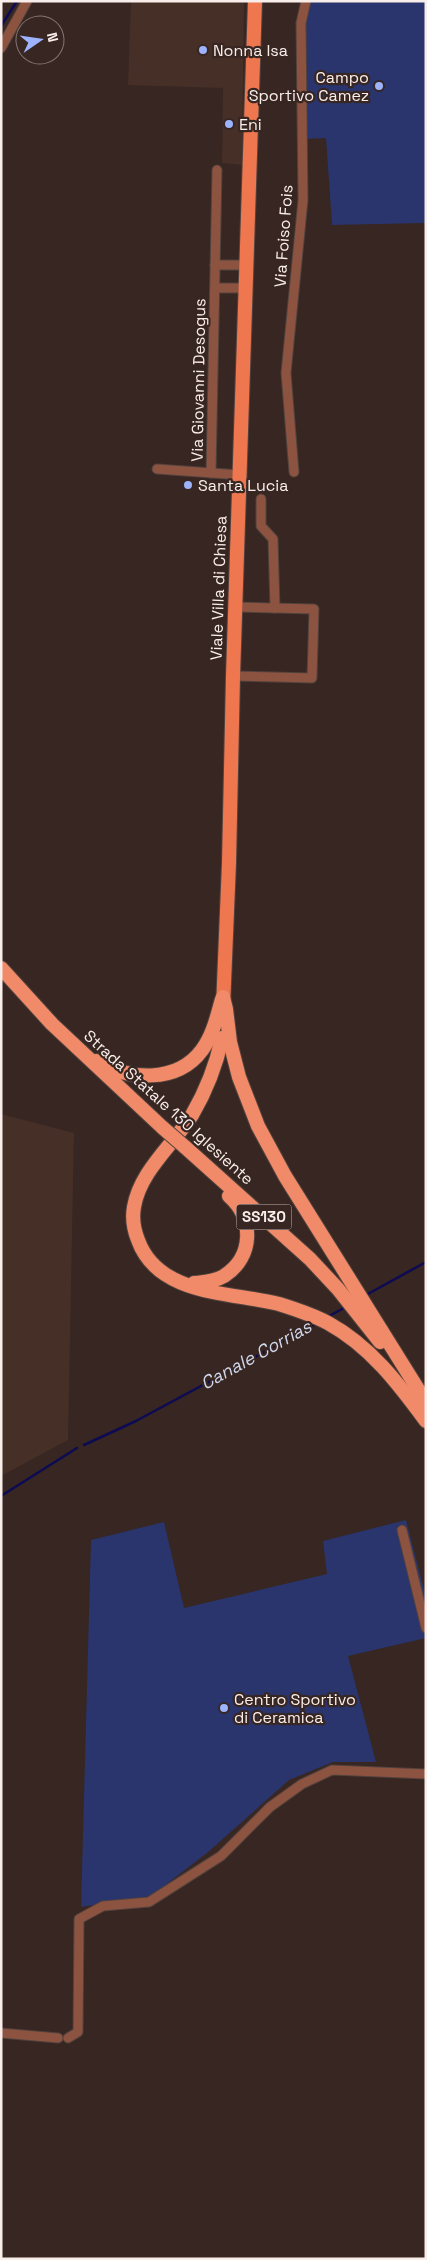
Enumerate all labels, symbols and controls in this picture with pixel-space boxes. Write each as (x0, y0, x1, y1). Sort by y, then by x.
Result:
north arrow (15, 15, 65, 65)
text: N (43, 30, 62, 44)
place label: Nonna Isa (213, 40, 288, 61)
marker: Nonna Isa (197, 44, 209, 56)
place label: Campo Sportivo Camez (249, 67, 369, 106)
marker: Campo Sportivo Camez (373, 80, 385, 92)
place label: Eni (239, 114, 262, 135)
marker: Eni (223, 118, 235, 130)
street label: Via Foiso Fois (269, 184, 298, 288)
street label: Via Giovanni Desogus (187, 298, 210, 462)
place label: Santa Lucia (198, 475, 288, 496)
marker: Santa Lucia (182, 479, 194, 491)
street label: Viale Villa di Chiesa (205, 515, 232, 661)
street label: Strada Statale 130 Iglesiente (79, 1025, 258, 1189)
road number: SS130 (236, 1204, 292, 1230)
water label: Canale Corrias (196, 1314, 316, 1395)
place label: Centro Sportivo di Ceramica (234, 1689, 356, 1728)
marker: Centro Sportivo di Ceramica (218, 1702, 230, 1714)

